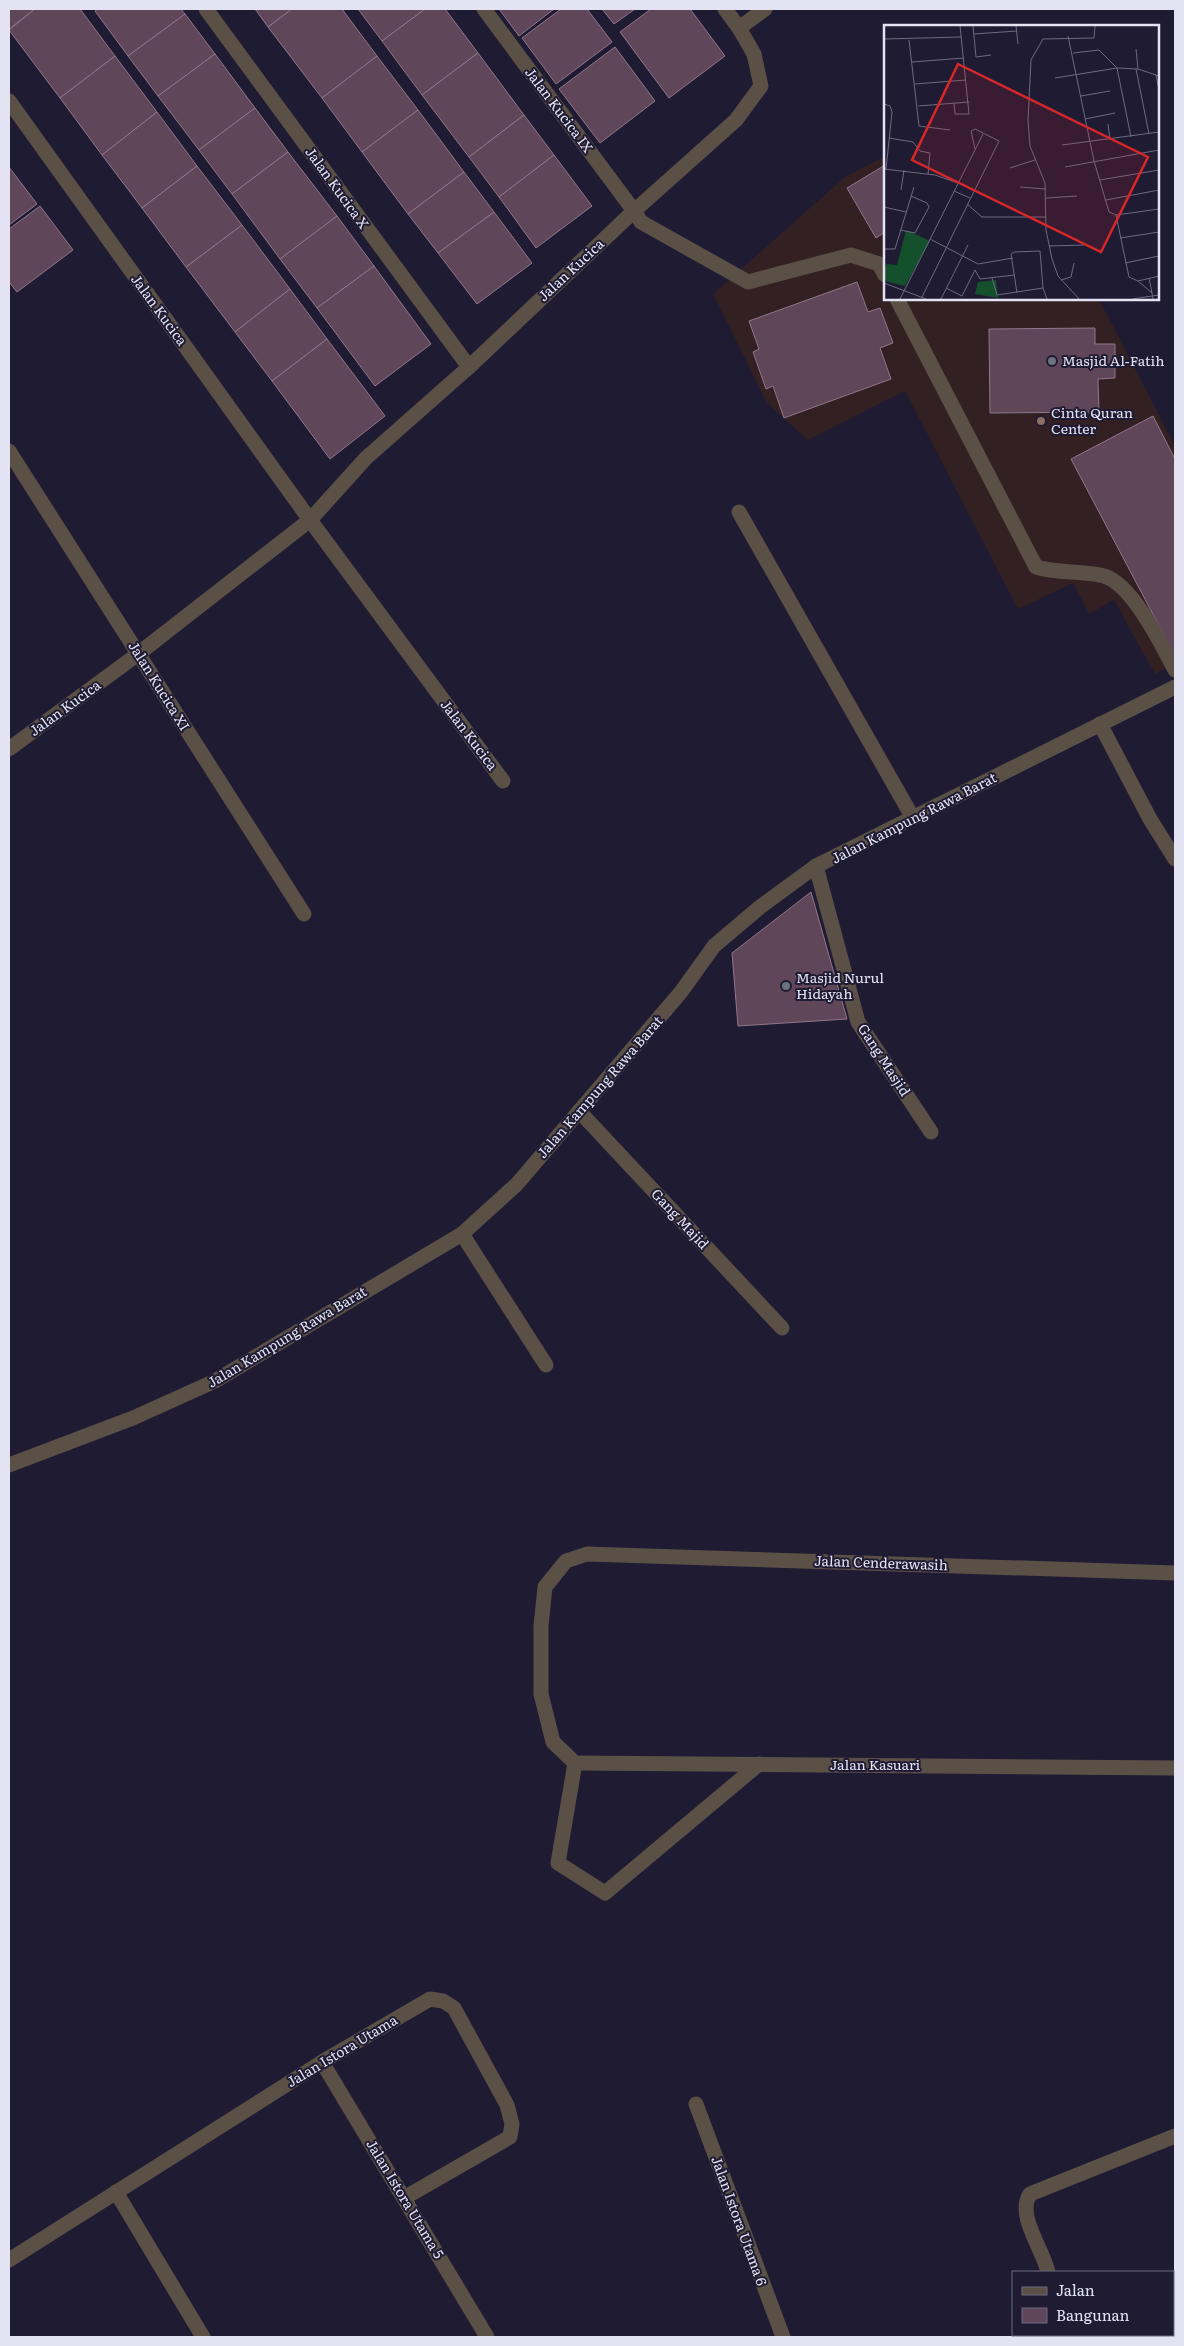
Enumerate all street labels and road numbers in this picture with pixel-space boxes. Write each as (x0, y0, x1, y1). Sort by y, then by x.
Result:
street label: Jalan Kucica IX (521, 63, 599, 156)
street label: Jalan Kucica X (301, 142, 374, 232)
street label: Jalan Kucica (533, 233, 608, 305)
street label: Jalan Kucica (127, 270, 193, 350)
street label: Jalan Kucica XI (124, 637, 195, 734)
street label: Jalan Kucica (25, 674, 105, 740)
street label: Jalan Kucica (437, 695, 503, 774)
street label: Jalan Kampung Rawa Barat (828, 767, 1000, 867)
street label: Jalan Kampung Rawa Barat (532, 1011, 667, 1162)
street label: Gang Masjid (854, 1019, 916, 1100)
street label: Gang Majid (647, 1184, 714, 1253)
street label: Jalan Kampung Rawa Barat (203, 1280, 370, 1392)
street label: Jalan Cenderawasih (814, 1550, 948, 1574)
street label: Jalan Kasuari (830, 1754, 921, 1774)
street label: Jalan Istora Utama (282, 2009, 401, 2091)
street label: Jalan Istora Utama 5 (362, 2135, 450, 2262)
street label: Jalan Istora Utama 6 (707, 2153, 773, 2289)

